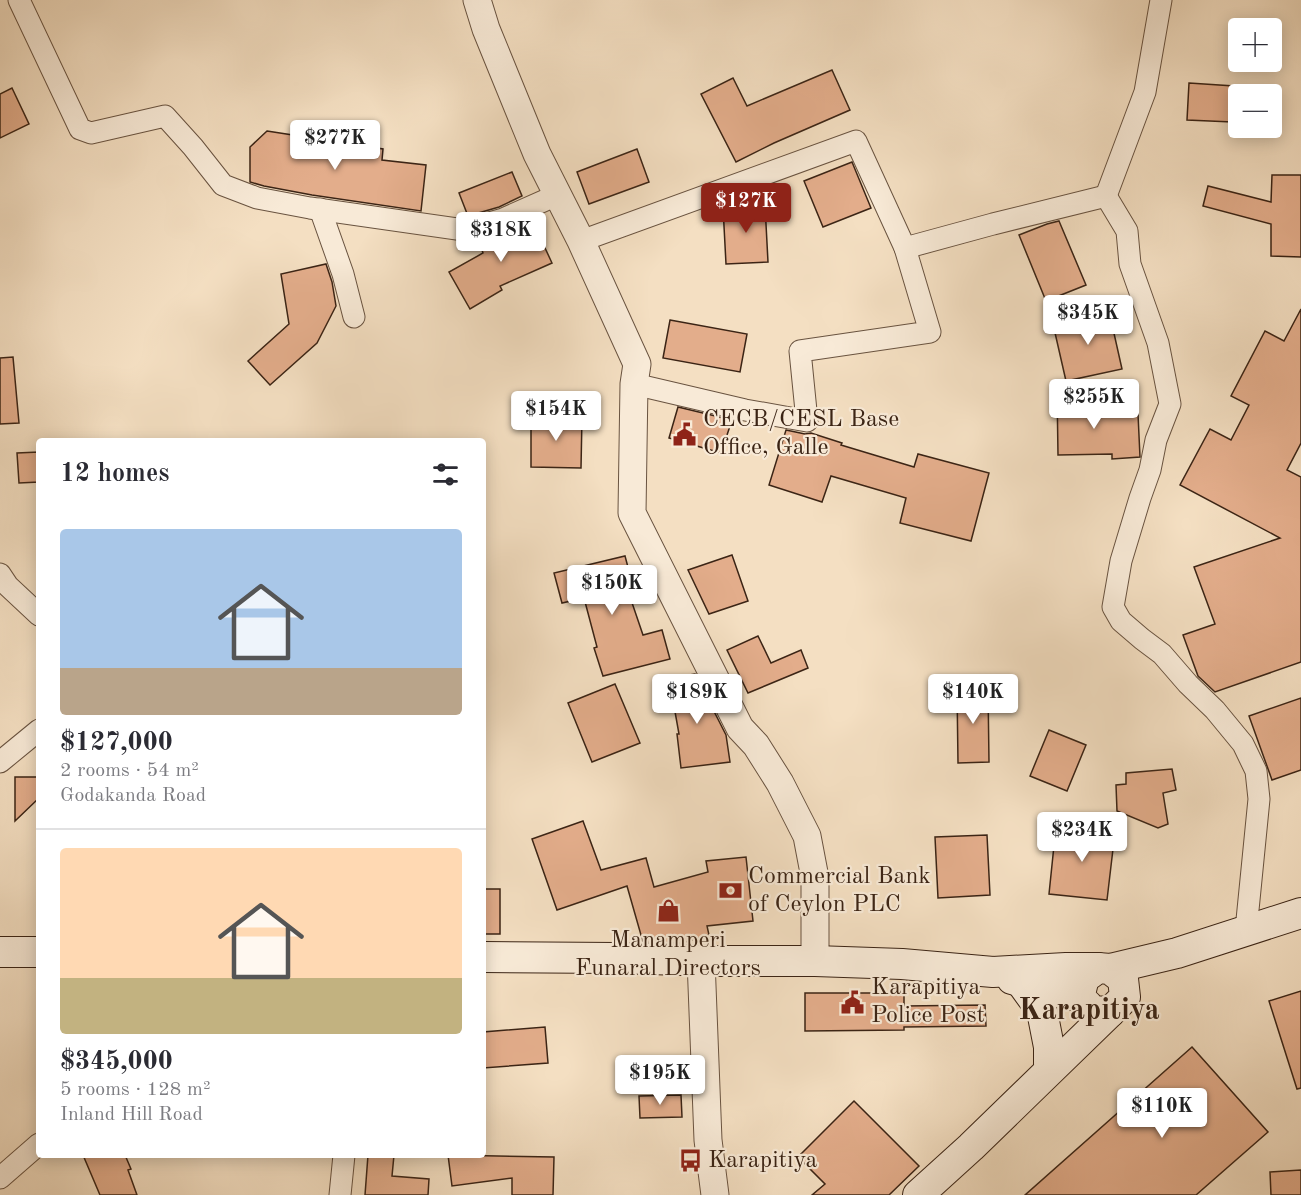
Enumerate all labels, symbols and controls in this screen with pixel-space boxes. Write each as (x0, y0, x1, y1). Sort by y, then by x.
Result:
map controls (1228, 18, 1282, 138)
button: + (1228, 18, 1282, 72)
button: − (1228, 84, 1282, 138)
pin: $277K (293, 120, 377, 171)
text: $277K (304, 129, 366, 149)
pin: $127K (704, 183, 788, 234)
text: $127K (715, 192, 777, 212)
pin: $318K (459, 212, 543, 263)
text: $318K (470, 221, 532, 241)
pin: $345K (1046, 295, 1130, 346)
text: $345K (1057, 304, 1119, 324)
pin: $255K (1052, 379, 1136, 430)
text: $255K (1063, 388, 1125, 408)
pin: $154K (514, 391, 598, 442)
text: $154K (525, 400, 587, 420)
place label: CECB/CESL Base Office, Galle (703, 408, 899, 460)
public building icon: CECB/CESL Base Office, Galle (672, 421, 698, 447)
icon: filters (429, 458, 462, 491)
text: 12 homes (60, 461, 169, 487)
pin: $150K (570, 565, 654, 616)
icon: home (207, 568, 315, 676)
text: $150K (581, 574, 643, 594)
pin: $189K (655, 674, 739, 725)
pin: $140K (931, 674, 1015, 725)
text: $189K (666, 683, 728, 703)
text: $140K (942, 683, 1004, 703)
text: $127,000 (60, 730, 173, 756)
text: 2 rooms · 54 m² (60, 761, 199, 781)
text: Godakanda Road (60, 786, 206, 806)
pin: $234K (1040, 812, 1124, 863)
text: $234K (1051, 821, 1113, 841)
place label: Commercial Bank of Ceylon PLC (748, 865, 931, 917)
bank icon: Commercial Bank of Ceylon PLC (717, 878, 743, 904)
icon: home (207, 887, 315, 995)
shop icon: Manamperi Funaral Directors (655, 898, 681, 924)
place label: Manamperi Funaral Directors (575, 929, 761, 981)
place label: Karapitiya Police Post (871, 976, 985, 1028)
public building icon: Karapitiya Police Post (840, 989, 866, 1015)
district label: Karapitiya (1018, 996, 1160, 1026)
text: $345,000 (60, 1049, 173, 1075)
pin: $195K (618, 1055, 702, 1106)
text: $195K (629, 1064, 691, 1084)
text: 5 rooms · 128 m² (60, 1080, 210, 1100)
pin: $110K (1120, 1088, 1204, 1139)
text: $110K (1131, 1097, 1193, 1117)
text: Inland Hill Road (60, 1105, 203, 1125)
bus stop icon: Karapitiya (677, 1148, 703, 1174)
place label: Karapitiya (708, 1149, 817, 1173)

